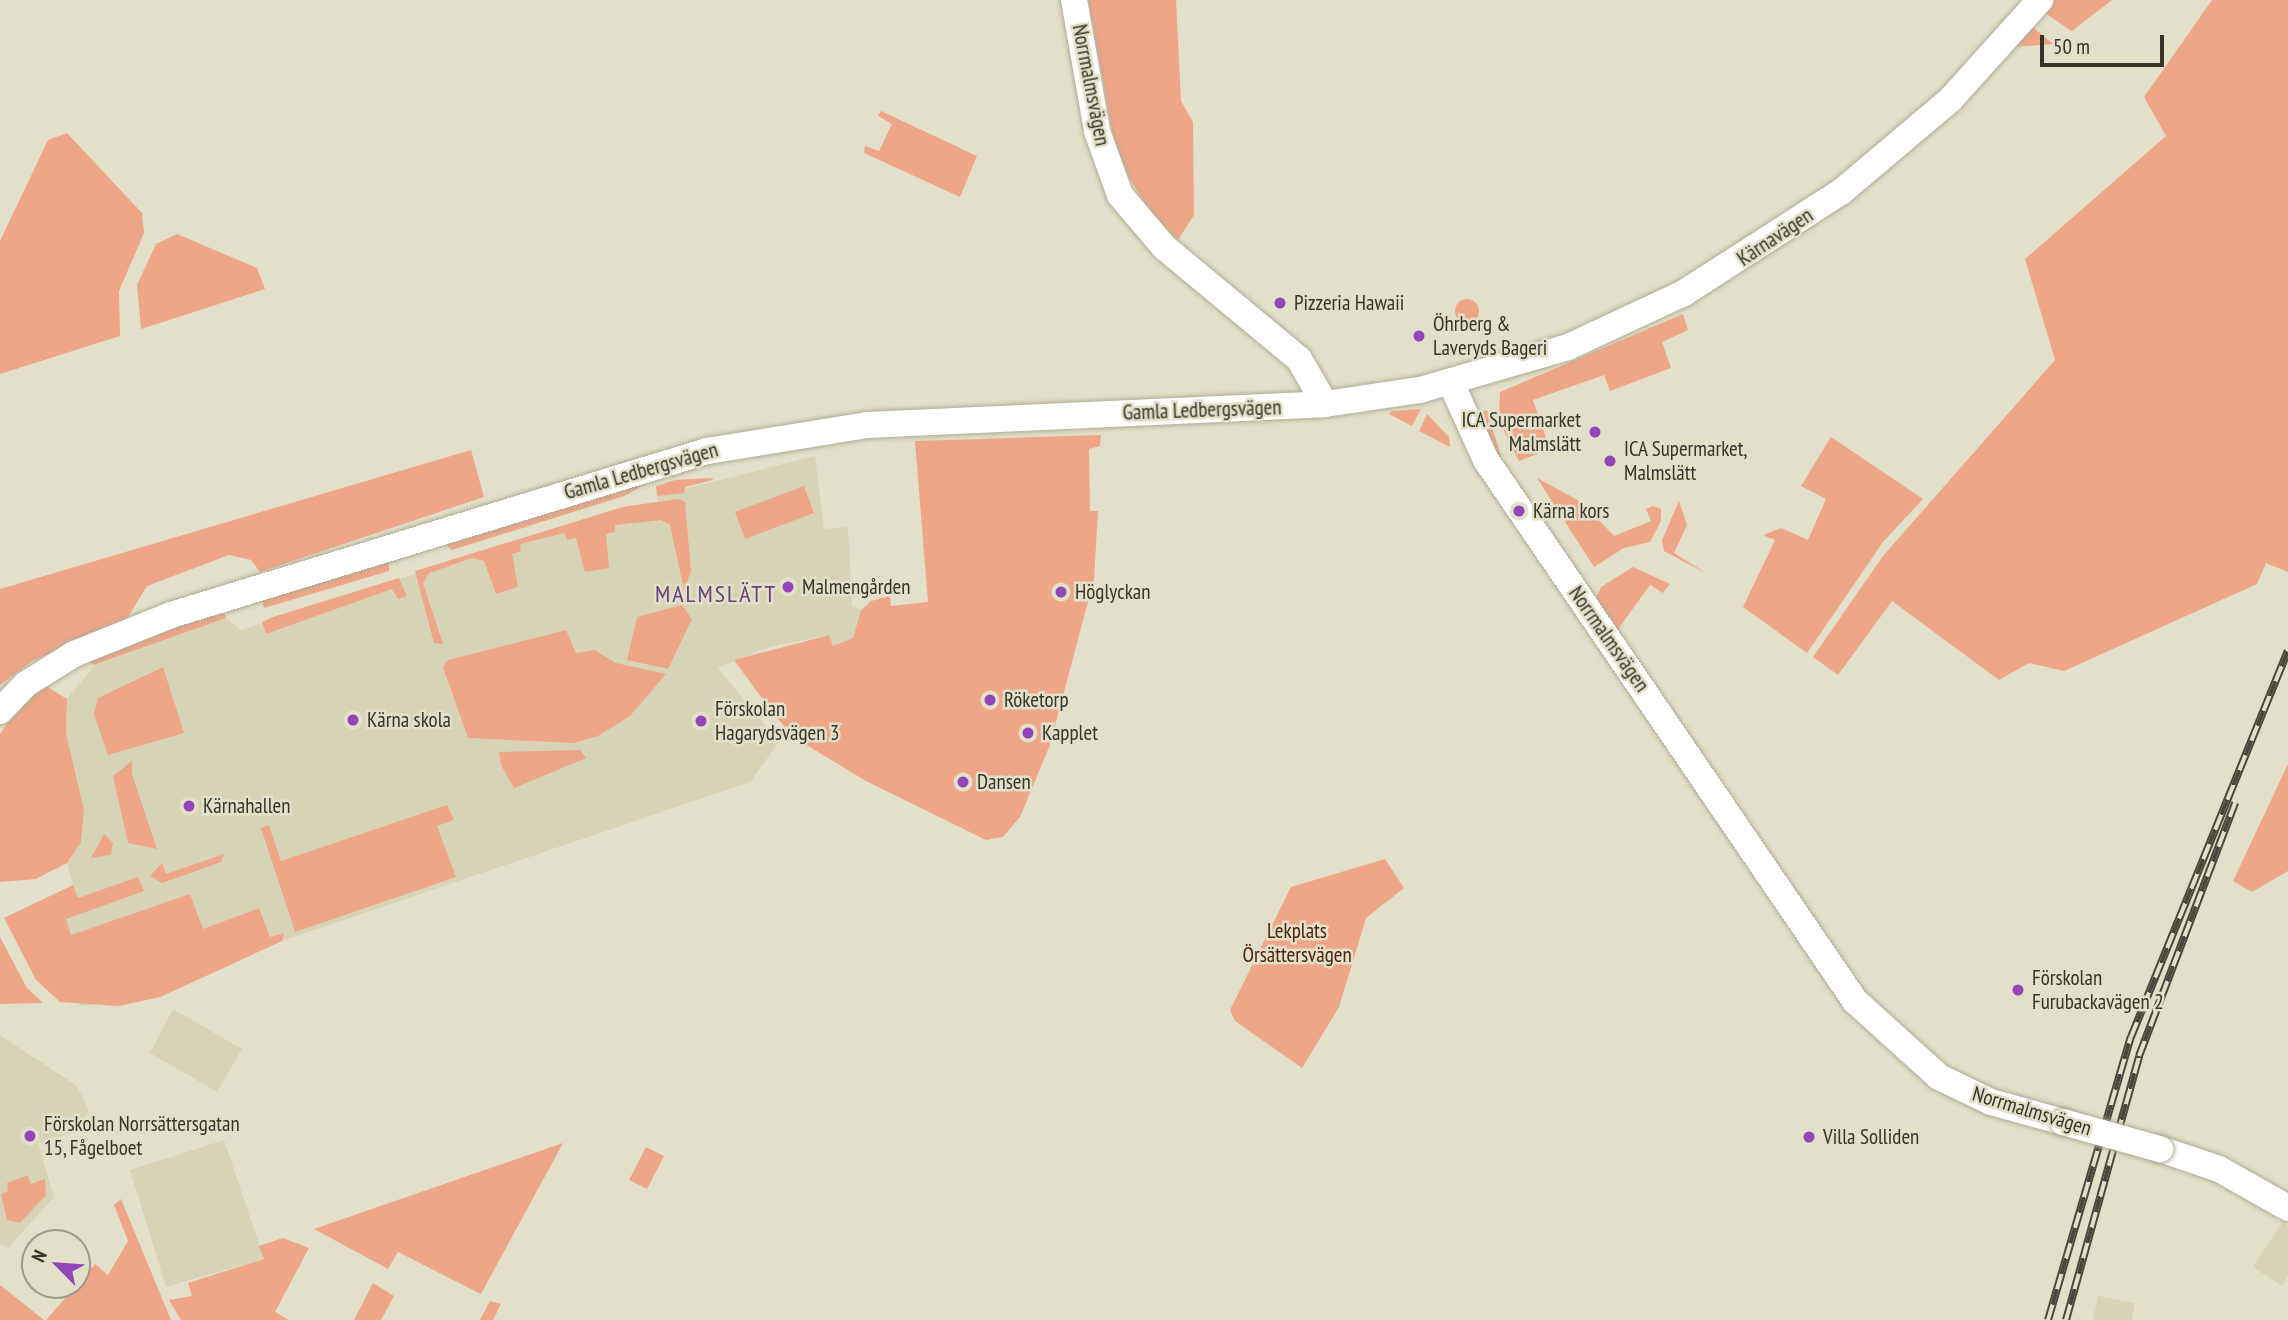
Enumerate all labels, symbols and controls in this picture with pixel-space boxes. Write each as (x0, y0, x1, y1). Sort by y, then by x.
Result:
scale bar (2043, 21, 2167, 65)
street label: Norrmalmsvägen (1067, 22, 1115, 148)
text: 50 m (2053, 33, 2090, 60)
street label: Kärnavägen (1732, 203, 1818, 271)
place label: Pizzeria Hawaii (1294, 290, 1404, 316)
marker: Pizzeria Hawaii (1272, 295, 1288, 311)
place label: Öhrberg & Laveryds Bageri (1433, 311, 1547, 361)
marker: Öhrberg & Laveryds Bageri (1411, 328, 1427, 344)
street label: Gamla Ledbergsvägen (1122, 395, 1282, 425)
place label: ICA Supermarket Malmslätt (1461, 407, 1581, 457)
marker: ICA Supermarket Malmslätt (1587, 424, 1603, 440)
place label: ICA Supermarket, Malmslätt (1624, 436, 1748, 486)
street label: Gamla Ledbergsvägen (561, 437, 721, 505)
marker: ICA Supermarket, Malmslätt (1602, 453, 1618, 469)
place label: Kärna kors (1533, 498, 1609, 524)
marker: Kärna kors (1511, 503, 1527, 519)
place label: Malmengården (802, 574, 910, 600)
marker: Malmengården (780, 579, 796, 595)
place label: Höglyckan (1075, 579, 1150, 605)
district label: MALMSLÄTT (656, 580, 776, 608)
street label: Norrmalmsvägen (1563, 581, 1655, 697)
marker: Höglyckan (1053, 584, 1069, 600)
place label: Röketorp (1004, 687, 1069, 713)
marker: Röketorp (982, 692, 998, 708)
place label: Förskolan Hagarydsvägen 3 (715, 696, 839, 746)
place label: Kärna skola (367, 707, 451, 733)
marker: Kärna skola (345, 712, 361, 728)
marker: Förskolan Hagarydsvägen 3 (693, 713, 709, 729)
place label: Kapplet (1042, 720, 1098, 746)
marker: Kapplet (1020, 725, 1036, 741)
place label: Dansen (977, 769, 1031, 795)
marker: Dansen (955, 774, 971, 790)
place label: Kärnahallen (203, 793, 290, 819)
marker: Kärnahallen (181, 798, 197, 814)
park label: Lekplats Örsättersvägen (1242, 918, 1352, 968)
place label: Förskolan Furubackavägen 2 (2032, 965, 2164, 1015)
marker: Förskolan Furubackavägen 2 (2010, 982, 2026, 998)
street label: Norrmalmsvägen (1969, 1081, 2095, 1141)
place label: Förskolan Norrsättersgatan 15, Fågelboet (44, 1111, 240, 1161)
place label: Villa Solliden (1823, 1124, 1919, 1150)
marker: Förskolan Norrsättersgatan 15, Fågelboet (22, 1128, 38, 1144)
marker: Villa Solliden (1801, 1129, 1817, 1145)
north arrow (21, 1229, 91, 1299)
text: N (26, 1246, 52, 1266)

